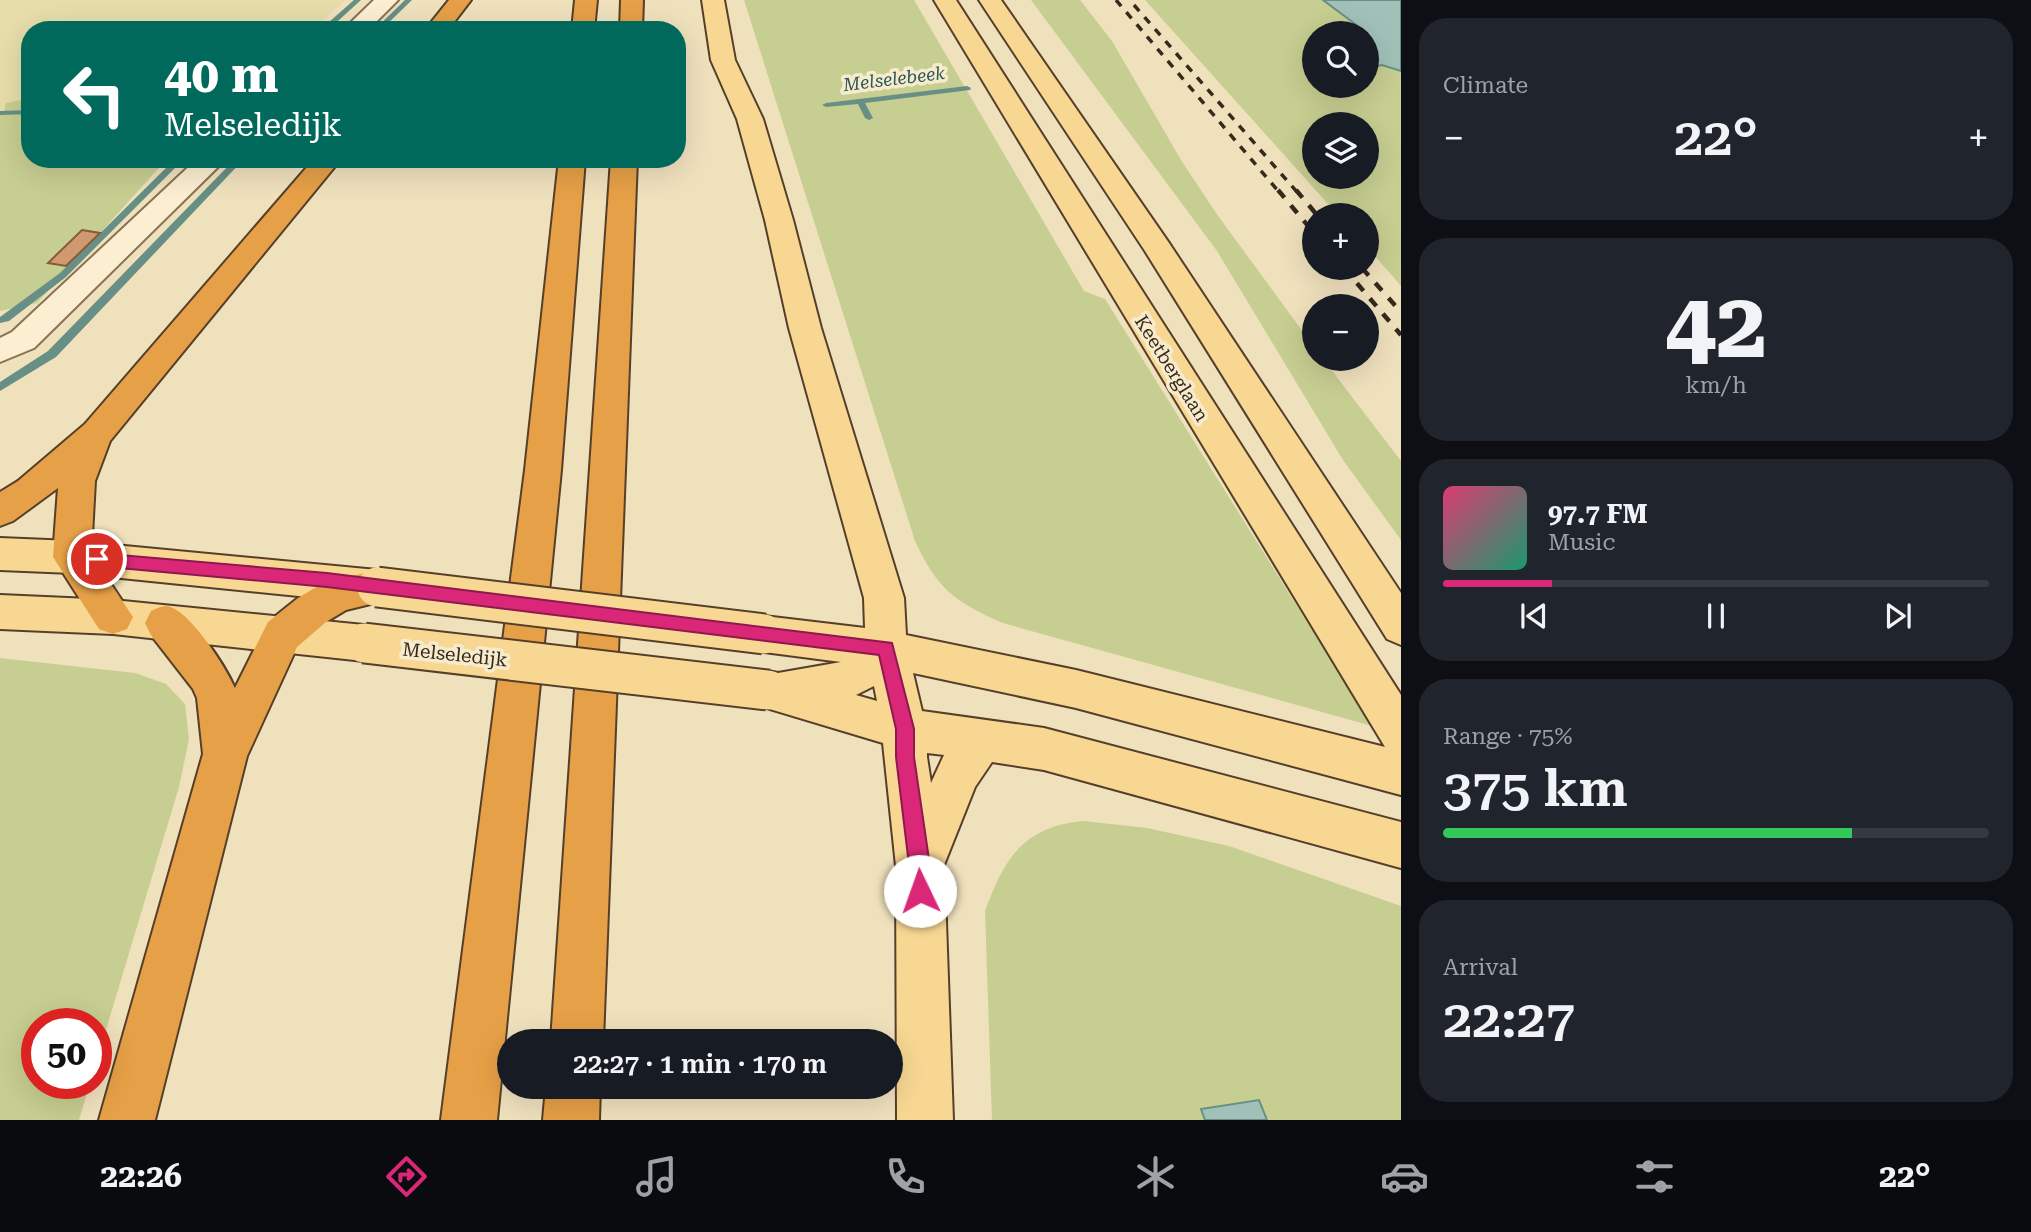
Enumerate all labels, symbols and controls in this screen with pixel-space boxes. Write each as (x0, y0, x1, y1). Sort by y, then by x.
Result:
map controls (1302, 21, 1379, 371)
button: search (1302, 21, 1379, 98)
text: 40 m (164, 47, 279, 104)
icon: left (49, 49, 140, 140)
water label: Melselebeek (841, 62, 946, 95)
text: Climate (1443, 72, 1528, 99)
text: Melseledijk (164, 106, 342, 144)
text: 22° (1674, 107, 1758, 168)
button: layers (1302, 112, 1379, 189)
text: − (1443, 116, 1464, 160)
text: + (1968, 116, 1989, 160)
button: + (1302, 203, 1379, 280)
text: 42 (1665, 273, 1767, 379)
button: − (1302, 294, 1379, 371)
street label: Keetberglaan (1130, 311, 1213, 426)
text: km/h (1685, 372, 1747, 399)
text: 97.7 FM (1548, 499, 1648, 529)
pin (67, 529, 127, 589)
text: Music (1548, 529, 1615, 556)
icon: arrive (78, 540, 116, 578)
icon: previous (1515, 597, 1553, 635)
icon: pause (1697, 597, 1735, 635)
icon: next (1879, 597, 1917, 635)
street label: Melseledijk (401, 638, 509, 671)
text: Range · 75% (1443, 723, 1572, 750)
text: 375 km (1443, 758, 1628, 819)
position arrow (883, 854, 957, 928)
text: Arrival (1443, 954, 1518, 981)
text: 22:27 (1443, 989, 1575, 1050)
speed limit sign: 50 (21, 1008, 112, 1099)
text: 22:27 · 1 min · 170 m (573, 1049, 827, 1079)
icon: directions (382, 1152, 431, 1201)
icon: music (632, 1152, 681, 1201)
icon: phone (881, 1152, 930, 1201)
icon: climate (1131, 1152, 1180, 1201)
icon: car (1380, 1152, 1429, 1201)
icon: filters (1630, 1152, 1679, 1201)
text: 22:26 (100, 1157, 182, 1195)
text: 22° (1879, 1157, 1931, 1195)

